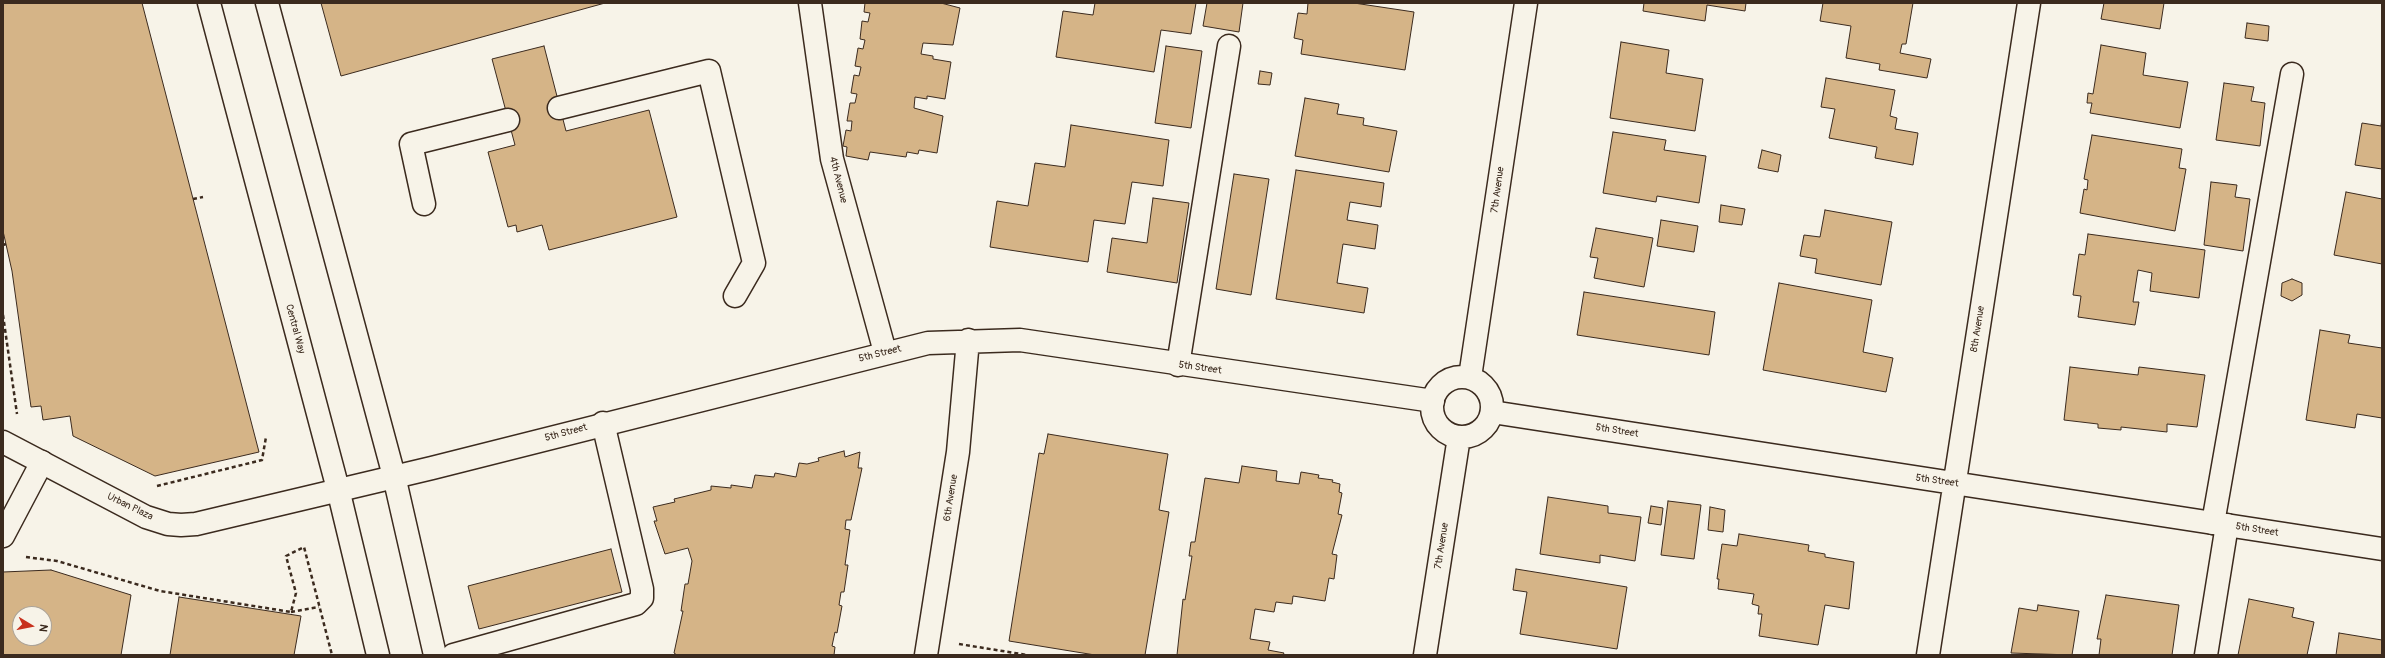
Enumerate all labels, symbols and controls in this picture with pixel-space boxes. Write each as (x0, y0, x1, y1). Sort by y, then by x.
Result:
street label: 4th Avenue (826, 156, 850, 204)
street label: 7th Avenue (1489, 166, 1507, 214)
street label: Central Way (283, 303, 307, 355)
street label: 8th Avenue (1968, 305, 1988, 353)
street label: 5th Street (857, 343, 903, 365)
street label: 5th Street (1178, 359, 1222, 377)
street label: 5th Street (543, 422, 589, 444)
street label: 5th Street (1595, 422, 1639, 440)
street label: 5th Street (1915, 472, 1959, 490)
street label: 6th Avenue (941, 474, 961, 522)
street label: Urban Plaza (105, 491, 155, 523)
street label: 5th Street (2235, 521, 2279, 539)
street label: 7th Avenue (1432, 522, 1452, 570)
north arrow (12, 606, 52, 646)
text: N (36, 623, 50, 633)

